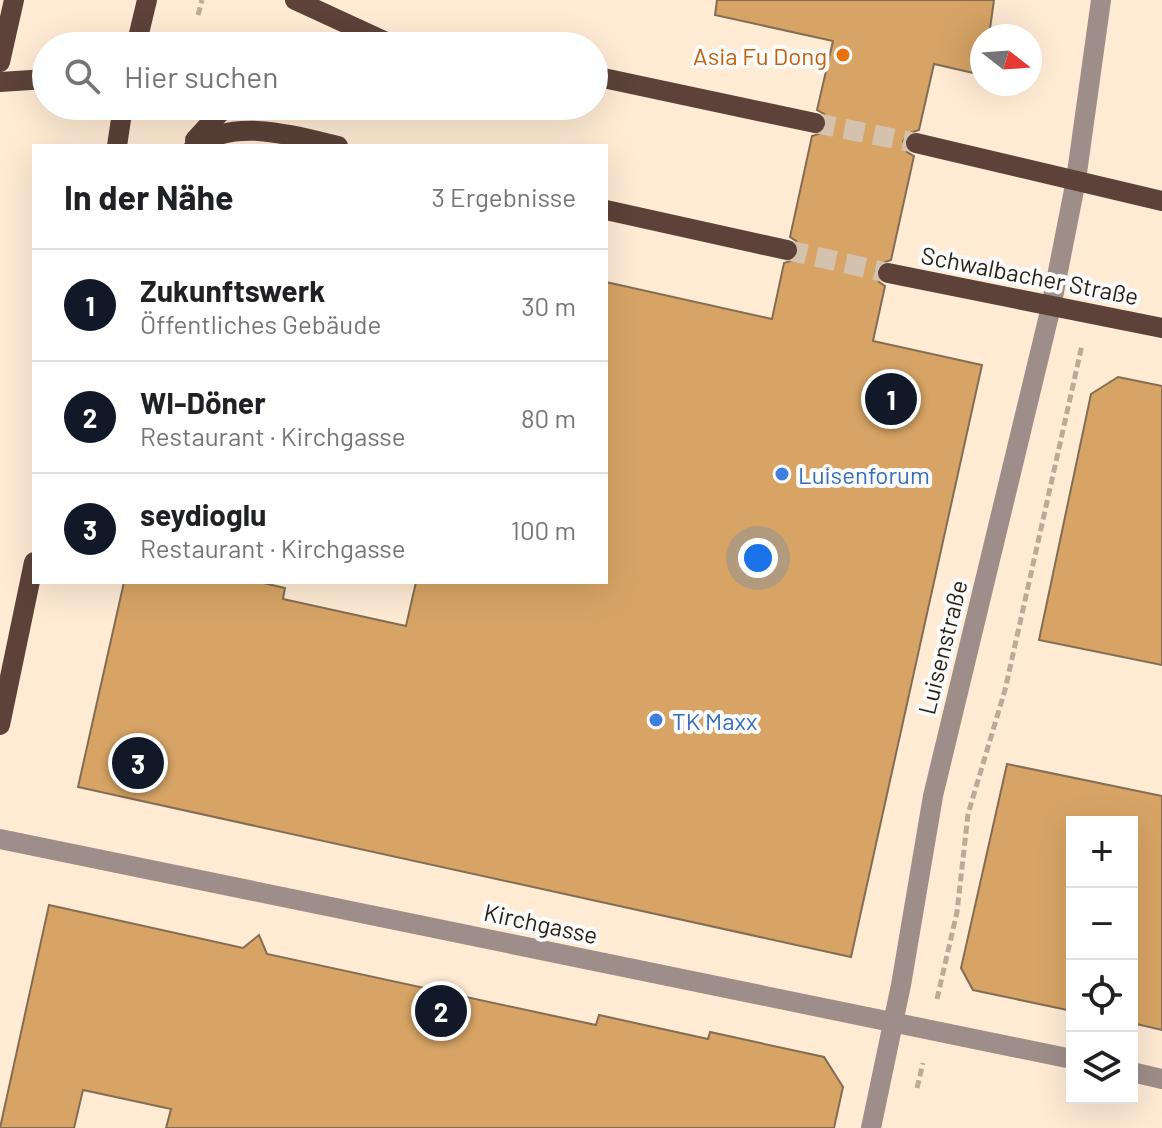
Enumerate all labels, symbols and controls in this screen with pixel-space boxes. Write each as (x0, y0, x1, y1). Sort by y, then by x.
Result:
north arrow (970, 24, 1042, 96)
search box (32, 32, 608, 120)
place label: Asia Fu Dong (693, 41, 827, 70)
marker: Asia Fu Dong (834, 46, 852, 64)
icon: search (60, 54, 104, 98)
text: Hier suchen (124, 58, 278, 94)
text: In der Nähe (64, 176, 234, 217)
text: 3 Ergebnisse (431, 181, 576, 212)
street label: Schwalbacher Straße (919, 240, 1141, 310)
text: Zukunftswerk (140, 272, 325, 308)
text: 1 (85, 290, 95, 321)
text: 30 m (521, 290, 576, 321)
text: Öffentliches Gebäude (140, 308, 381, 339)
pin: 1 (865, 369, 917, 429)
text: WI-Döner (140, 384, 266, 420)
text: 2 (83, 402, 97, 433)
text: 80 m (521, 402, 576, 433)
text: Restaurant · Kirchgasse (140, 420, 406, 451)
place label: Luisenforum (798, 460, 930, 489)
marker: Luisenforum (773, 465, 791, 483)
text: seydioglu (140, 496, 266, 532)
text: 3 (83, 514, 97, 545)
text: 100 m (511, 514, 576, 545)
text: Restaurant · Kirchgasse (140, 532, 406, 563)
your location (738, 538, 778, 578)
street label: Luisenstraße (911, 577, 973, 717)
place label: TK Maxx (672, 706, 757, 735)
marker: TK Maxx (647, 711, 665, 729)
pin: 3 (112, 733, 164, 793)
map controls (1066, 816, 1138, 1104)
button: + (1066, 816, 1138, 888)
button: − (1066, 888, 1138, 960)
street label: Kirchgasse (482, 897, 600, 949)
button: locate (1066, 960, 1138, 1032)
pin: 2 (415, 981, 467, 1041)
button: layers (1066, 1032, 1138, 1104)

